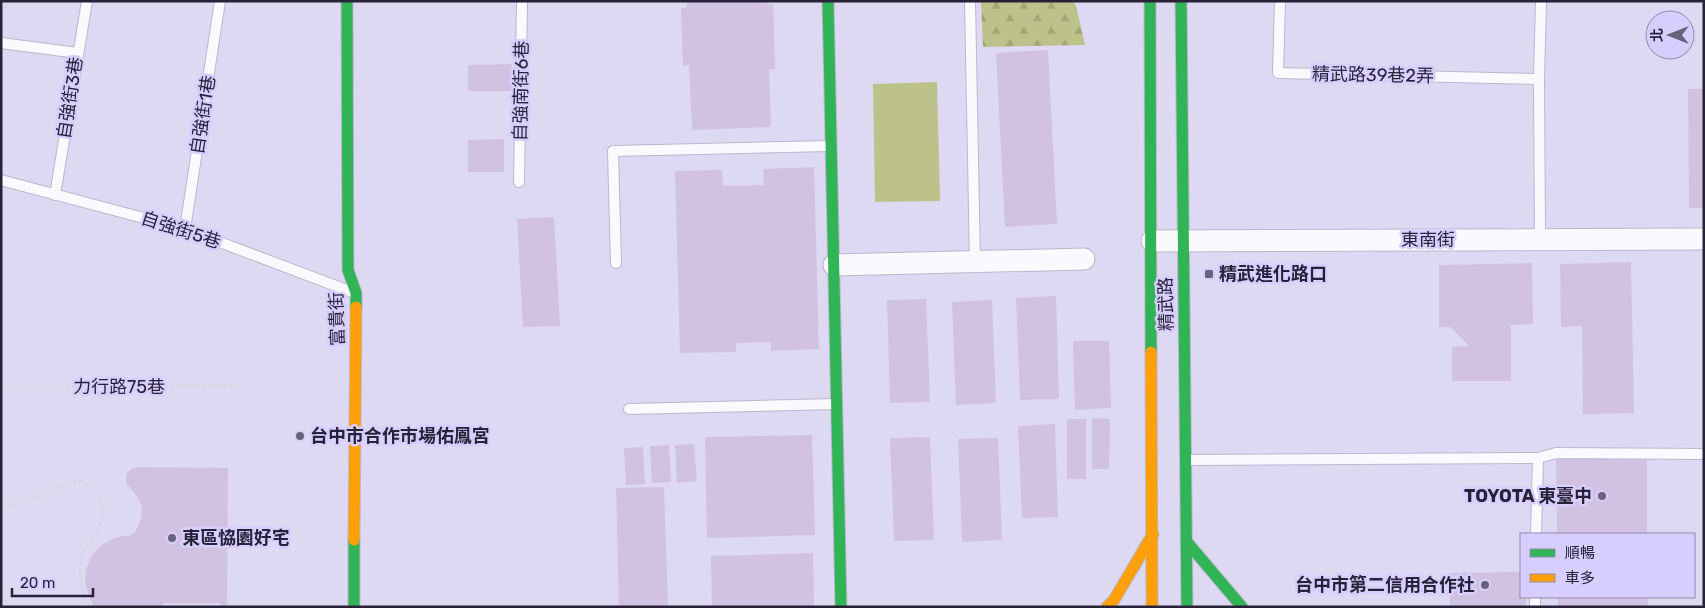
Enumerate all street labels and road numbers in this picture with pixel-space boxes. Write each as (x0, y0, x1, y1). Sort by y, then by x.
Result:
street label: 自強南街6巷 (509, 40, 533, 142)
street label: 自強街3巷 (53, 55, 87, 141)
street label: 精武路39巷2弄 (1312, 63, 1434, 87)
street label: 自強街1巷 (186, 74, 220, 156)
street label: 自強街5巷 (138, 207, 224, 253)
street label: 東南街 (1401, 229, 1455, 251)
street label: 精武路 (1155, 277, 1177, 331)
street label: 富貴街 (325, 292, 349, 346)
street label: 力行路75巷 (73, 376, 165, 398)

